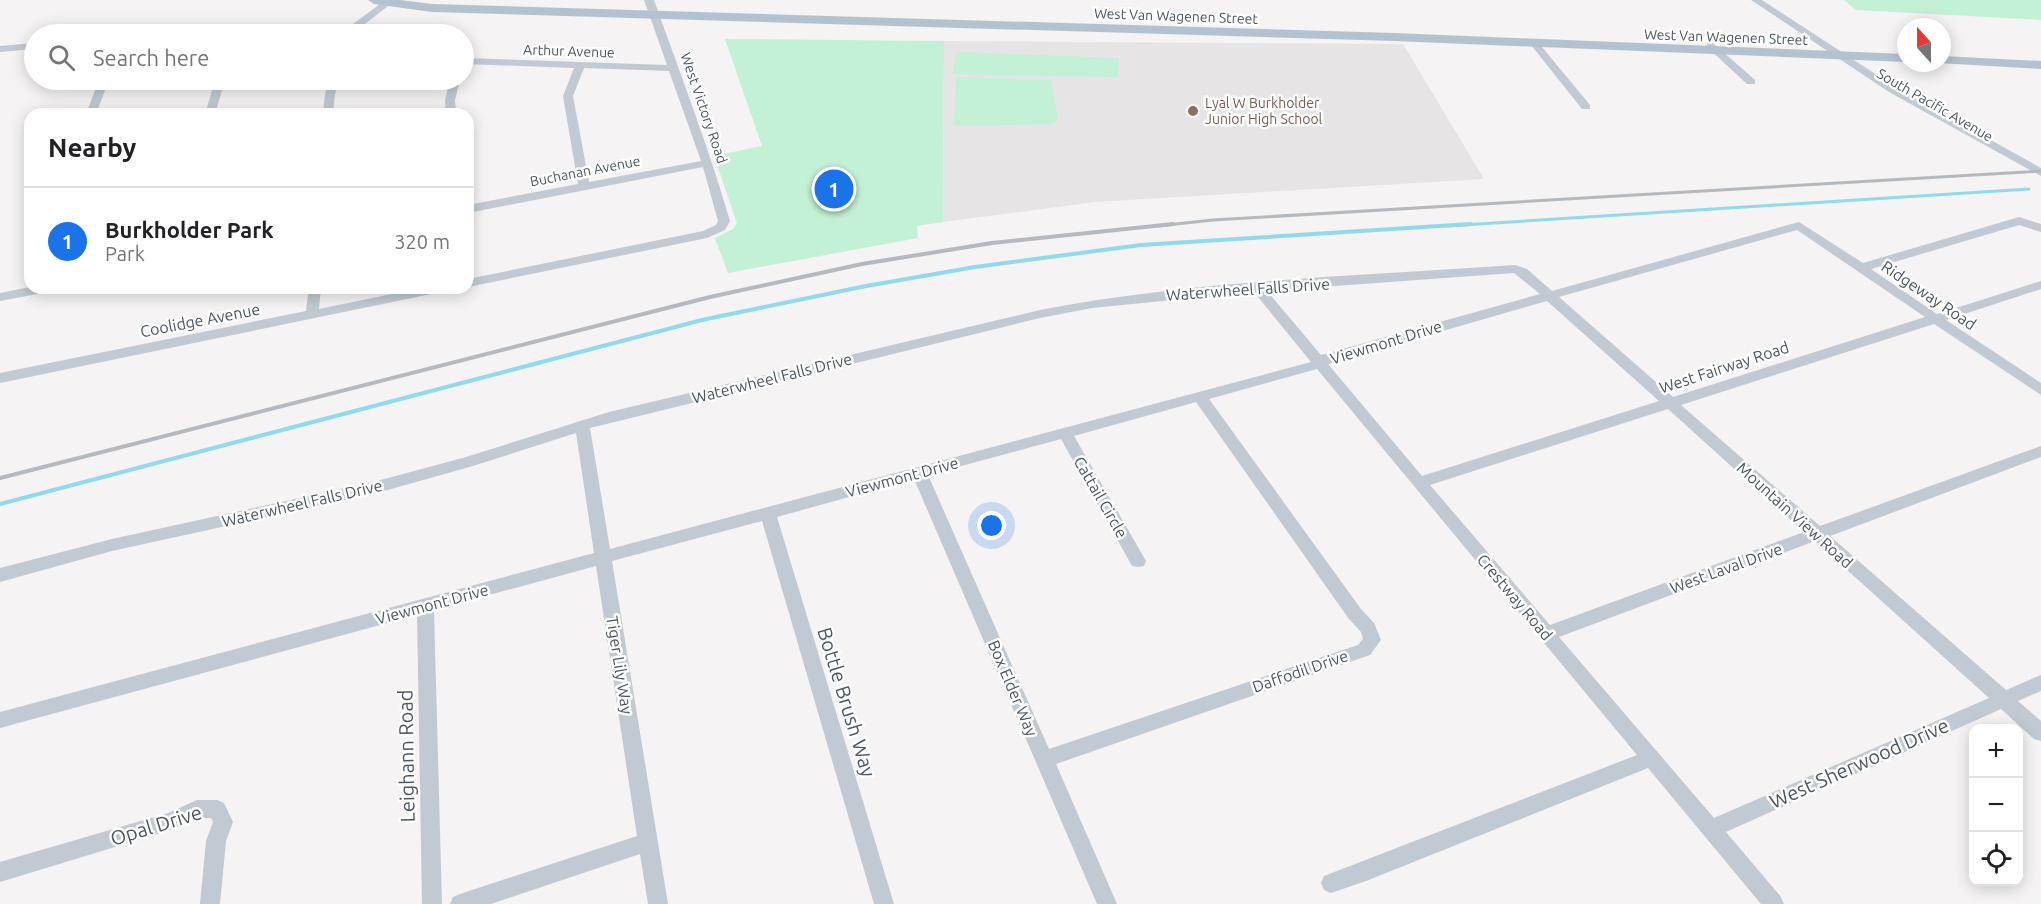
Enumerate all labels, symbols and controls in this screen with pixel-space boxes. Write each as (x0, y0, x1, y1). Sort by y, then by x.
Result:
street label: West Van Wagenen Street (1094, 5, 1259, 27)
north arrow (1897, 18, 1951, 72)
search box (24, 24, 474, 90)
street label: West Van Wagenen Street (1644, 26, 1809, 48)
icon: search (45, 41, 78, 74)
street label: Arthur Avenue (523, 41, 615, 61)
text: Search here (93, 45, 209, 70)
street label: West Victory Road (678, 51, 730, 165)
street label: South Pacific Avenue (1874, 65, 1996, 145)
place label: Lyal W Burkholder Junior High School (1205, 95, 1323, 127)
marker: Lyal W Burkholder Junior High School (1186, 104, 1200, 118)
text: Nearby (48, 133, 136, 162)
street label: Buchanan Avenue (528, 152, 642, 190)
pin: 1 (814, 166, 854, 212)
text: Burkholder Park (105, 217, 274, 242)
text: 1 (62, 230, 73, 253)
text: 320 m (394, 230, 450, 253)
text: Park (105, 242, 145, 265)
street label: Ridgeway Road (1878, 257, 1980, 333)
street label: Waterwheel Falls Drive (1166, 274, 1330, 304)
street label: Coolidge Avenue (139, 300, 261, 340)
street label: Viewmont Drive (1328, 316, 1444, 368)
street label: West Fairway Road (1657, 338, 1791, 396)
street label: Waterwheel Falls Drive (690, 349, 854, 407)
street label: Viewmont Drive (844, 453, 960, 501)
street label: Cattail Circle (1071, 453, 1131, 541)
street label: Mountain View Road (1734, 458, 1856, 572)
street label: Waterwheel Falls Drive (220, 476, 384, 530)
your location (977, 511, 1006, 540)
street label: West Laval Drive (1667, 539, 1785, 597)
street label: Crestway Road (1474, 550, 1556, 644)
street label: Viewmont Drive (374, 580, 490, 628)
street label: Tiger Lily Way (603, 615, 637, 716)
street label: Bottle Brush Way (813, 624, 881, 780)
street label: Box Elder Way (985, 637, 1041, 739)
street label: Daffodil Drive (1250, 646, 1350, 696)
street label: Leighann Road (393, 689, 419, 823)
street label: West Sherwood Drive (1766, 713, 1952, 813)
map controls (1969, 724, 2023, 886)
button: + (1969, 724, 2023, 778)
button: − (1969, 778, 2023, 832)
street label: Opal Drive (107, 800, 205, 850)
button: locate (1969, 832, 2023, 886)

